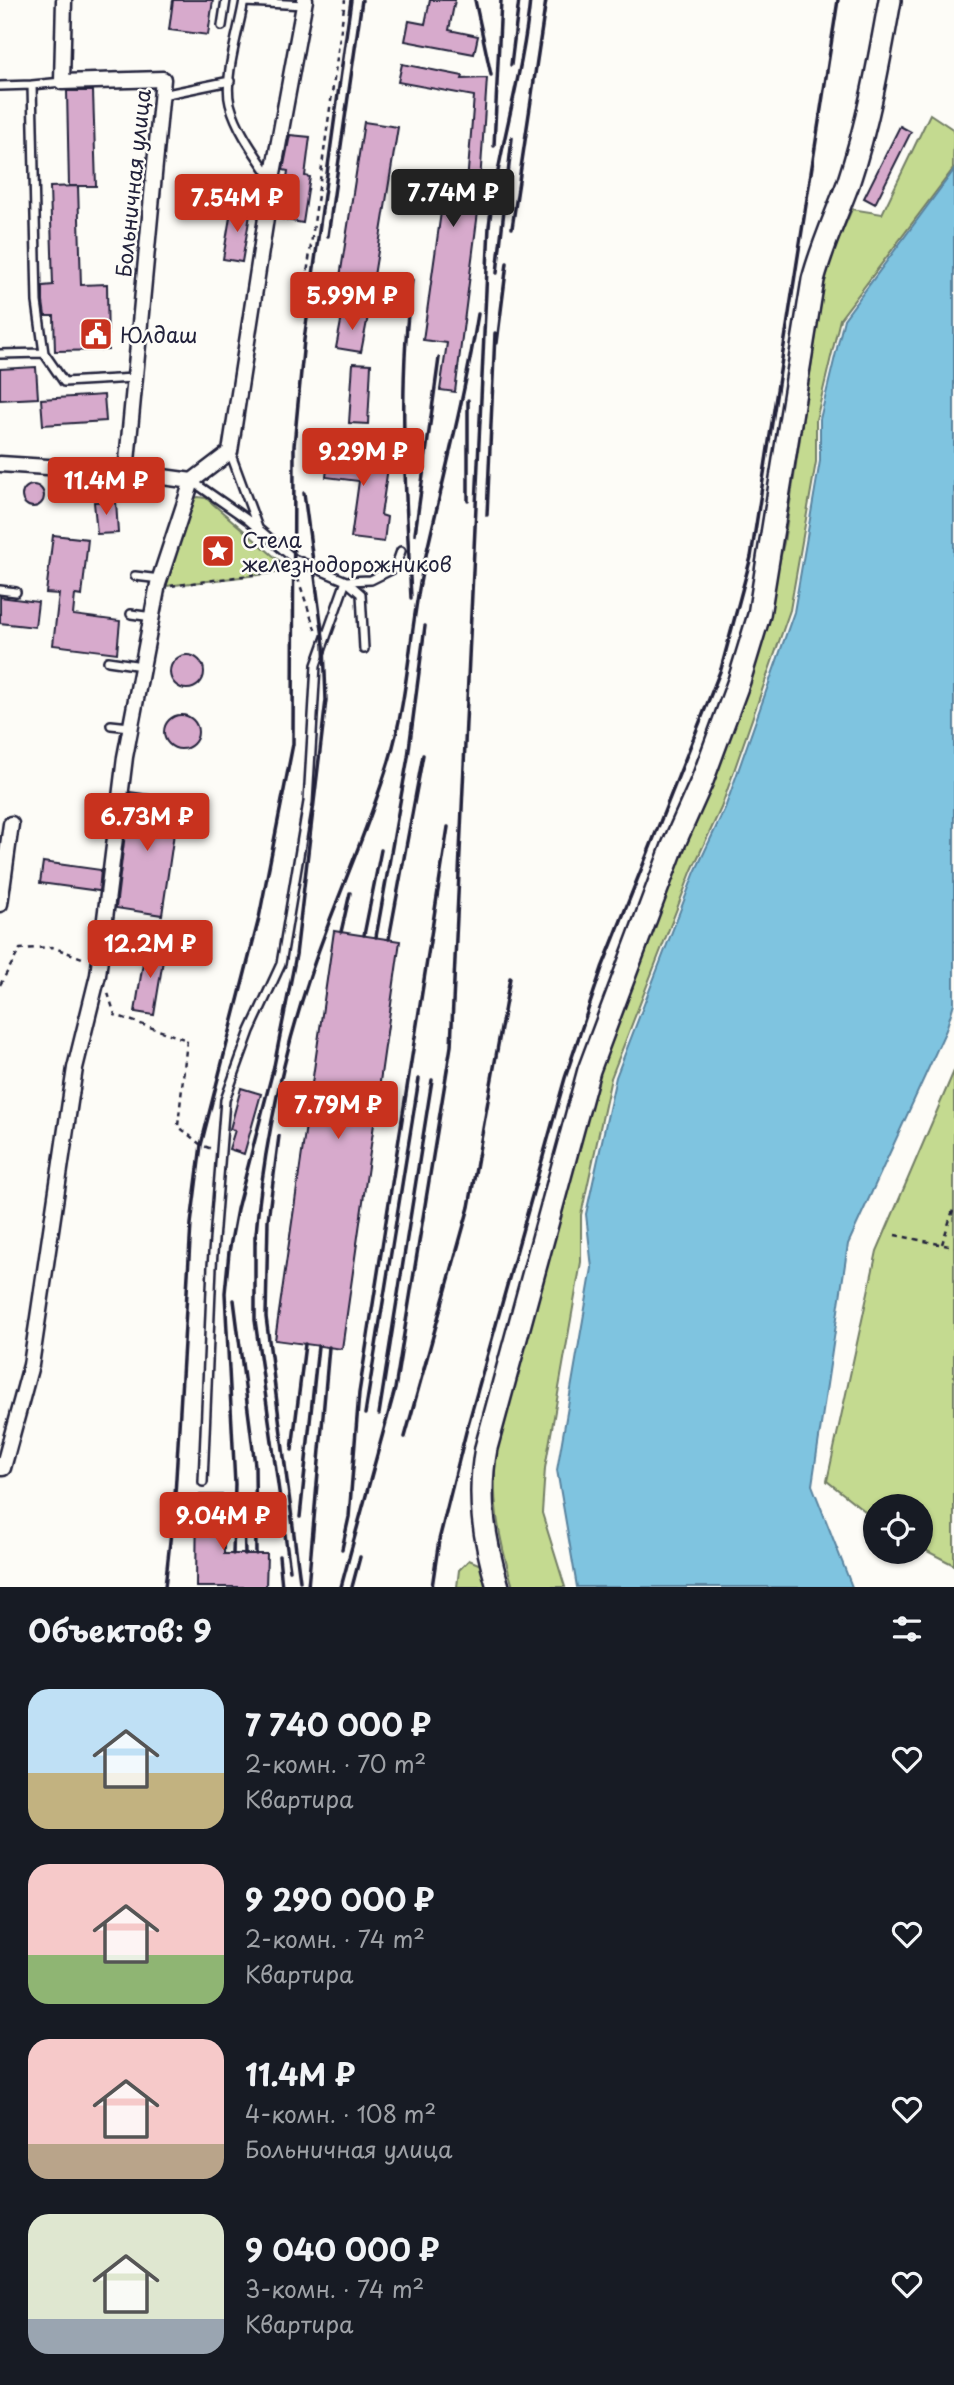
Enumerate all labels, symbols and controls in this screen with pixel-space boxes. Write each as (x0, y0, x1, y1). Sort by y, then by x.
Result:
street label: Больничная улица (106, 86, 158, 279)
pin: 7.74M ₽ (388, 170, 518, 229)
pin: 7.54M ₽ (172, 174, 302, 234)
text: 7.74M ₽ (407, 174, 499, 209)
text: 7.54M ₽ (191, 179, 283, 214)
pin: 5.99M ₽ (287, 272, 417, 332)
text: 5.99M ₽ (306, 277, 398, 312)
public building icon: Юлдаш (77, 315, 115, 353)
place label: Юлдаш (120, 318, 197, 350)
pin: 9.29M ₽ (298, 428, 428, 488)
text: 9.29M ₽ (318, 433, 408, 468)
pin: 11.4M ₽ (41, 458, 171, 517)
text: 11.4M ₽ (64, 462, 148, 497)
place label: Стела железнодорожников (241, 523, 452, 579)
place icon: Стела железнодорожников (199, 532, 237, 570)
pin: 6.73M ₽ (82, 794, 212, 853)
text: 6.73M ₽ (100, 798, 194, 833)
pin: 12.2M ₽ (85, 920, 215, 980)
text: 12.2M ₽ (104, 925, 196, 960)
pin: 7.79M ₽ (273, 1082, 403, 1141)
text: 7.79M ₽ (294, 1086, 382, 1121)
pin: 9.04M ₽ (158, 1492, 288, 1552)
map controls (863, 1494, 933, 1564)
button: locate (863, 1494, 933, 1564)
text: 9.04M ₽ (176, 1497, 270, 1532)
text: Объектов: 9 (28, 1607, 212, 1652)
icon: filters (888, 1610, 926, 1648)
text: 7 740 000 ₽ (245, 1701, 431, 1746)
icon: home (84, 1717, 168, 1801)
icon: heart (888, 1740, 926, 1778)
text: 2-комн. · 70 m² (245, 1746, 426, 1781)
text: Квартира (245, 1781, 353, 1816)
text: 9 290 000 ₽ (245, 1876, 434, 1921)
icon: home (84, 1892, 168, 1976)
icon: heart (888, 1915, 926, 1953)
text: 2-комн. · 74 m² (245, 1921, 425, 1956)
text: Квартира (245, 1956, 353, 1991)
text: 11.4M ₽ (245, 2051, 355, 2096)
icon: home (84, 2067, 168, 2151)
icon: heart (888, 2090, 926, 2128)
text: 4-комн. · 108 m² (245, 2096, 436, 2131)
text: Больничная улица (245, 2131, 452, 2166)
text: 9 040 000 ₽ (245, 2226, 439, 2271)
icon: home (84, 2242, 168, 2326)
icon: heart (888, 2265, 926, 2303)
text: 3-комн. · 74 m² (245, 2271, 424, 2306)
text: Квартира (245, 2306, 353, 2341)

